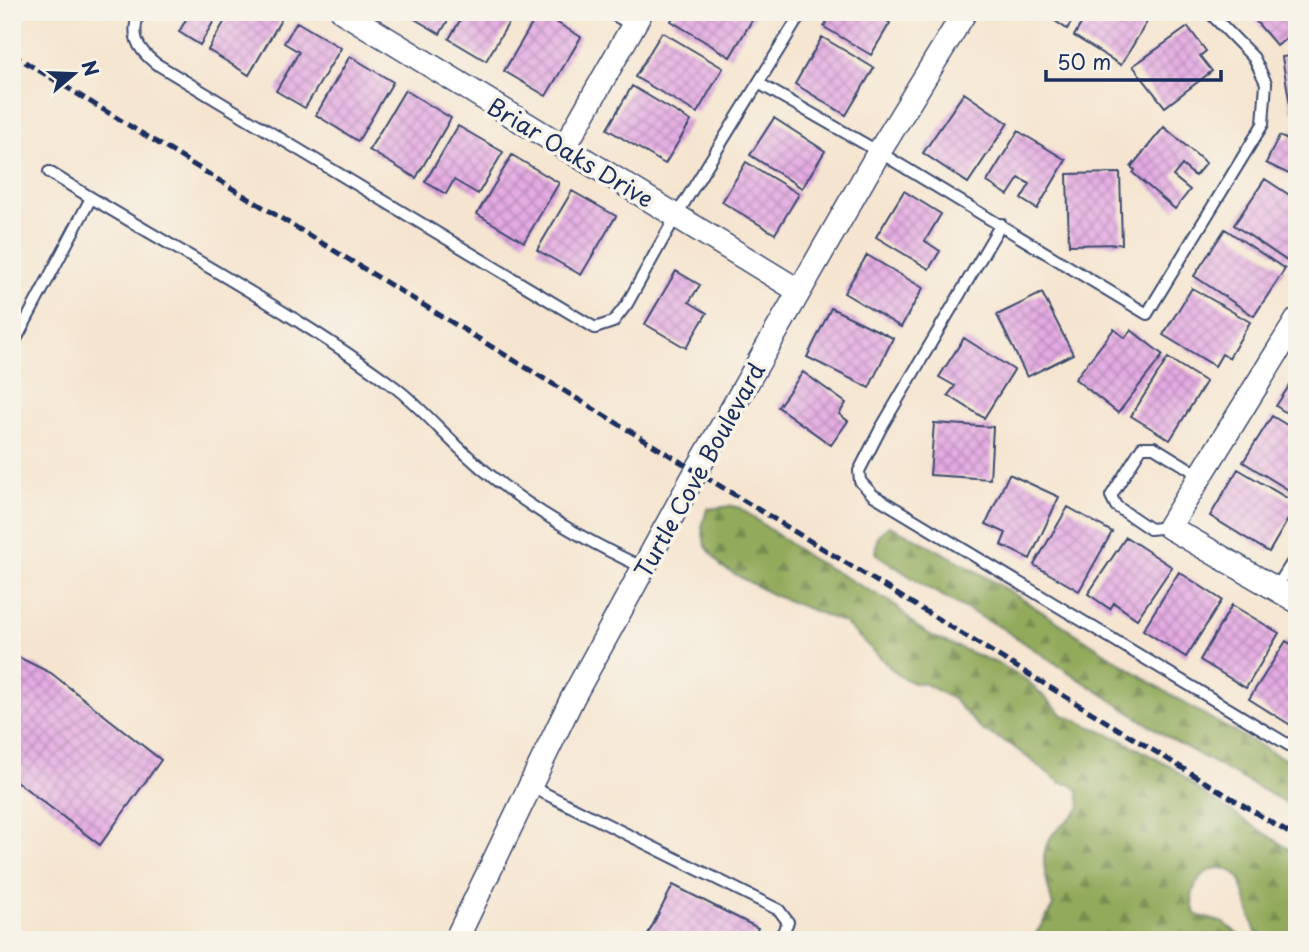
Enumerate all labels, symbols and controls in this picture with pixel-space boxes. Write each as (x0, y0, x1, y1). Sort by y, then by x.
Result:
north arrow (38, 38, 108, 108)
scale bar (1046, 38, 1222, 82)
text: 50 m (1057, 45, 1111, 77)
text: N (75, 56, 107, 80)
street label: Briar Oaks Drive (481, 88, 661, 216)
street label: Turtle Cove Boulevard (625, 356, 773, 584)

